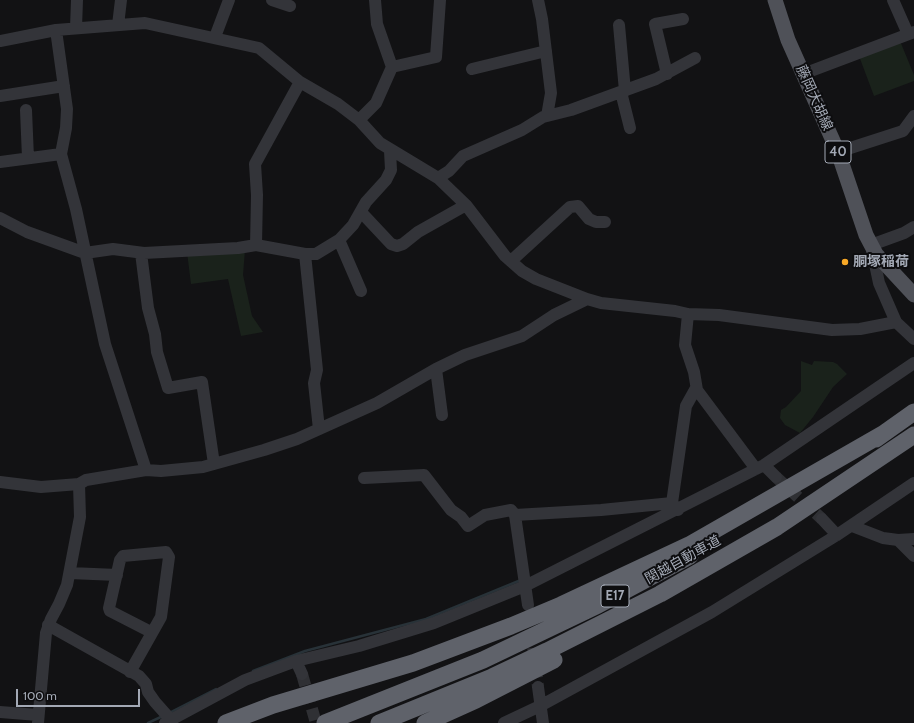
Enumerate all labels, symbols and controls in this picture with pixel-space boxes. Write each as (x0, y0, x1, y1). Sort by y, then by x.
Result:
street label: 藤岡大胡線 (792, 63, 836, 133)
road number: 40 (825, 141, 851, 163)
place label: 胴塚稲荷 (853, 254, 909, 270)
marker: 胴塚稲荷 (840, 257, 850, 267)
street label: 関越自動車道 (642, 532, 724, 588)
road number: E17 (601, 585, 629, 607)
scale bar (18, 681, 142, 707)
text: 100 m (23, 688, 57, 703)

